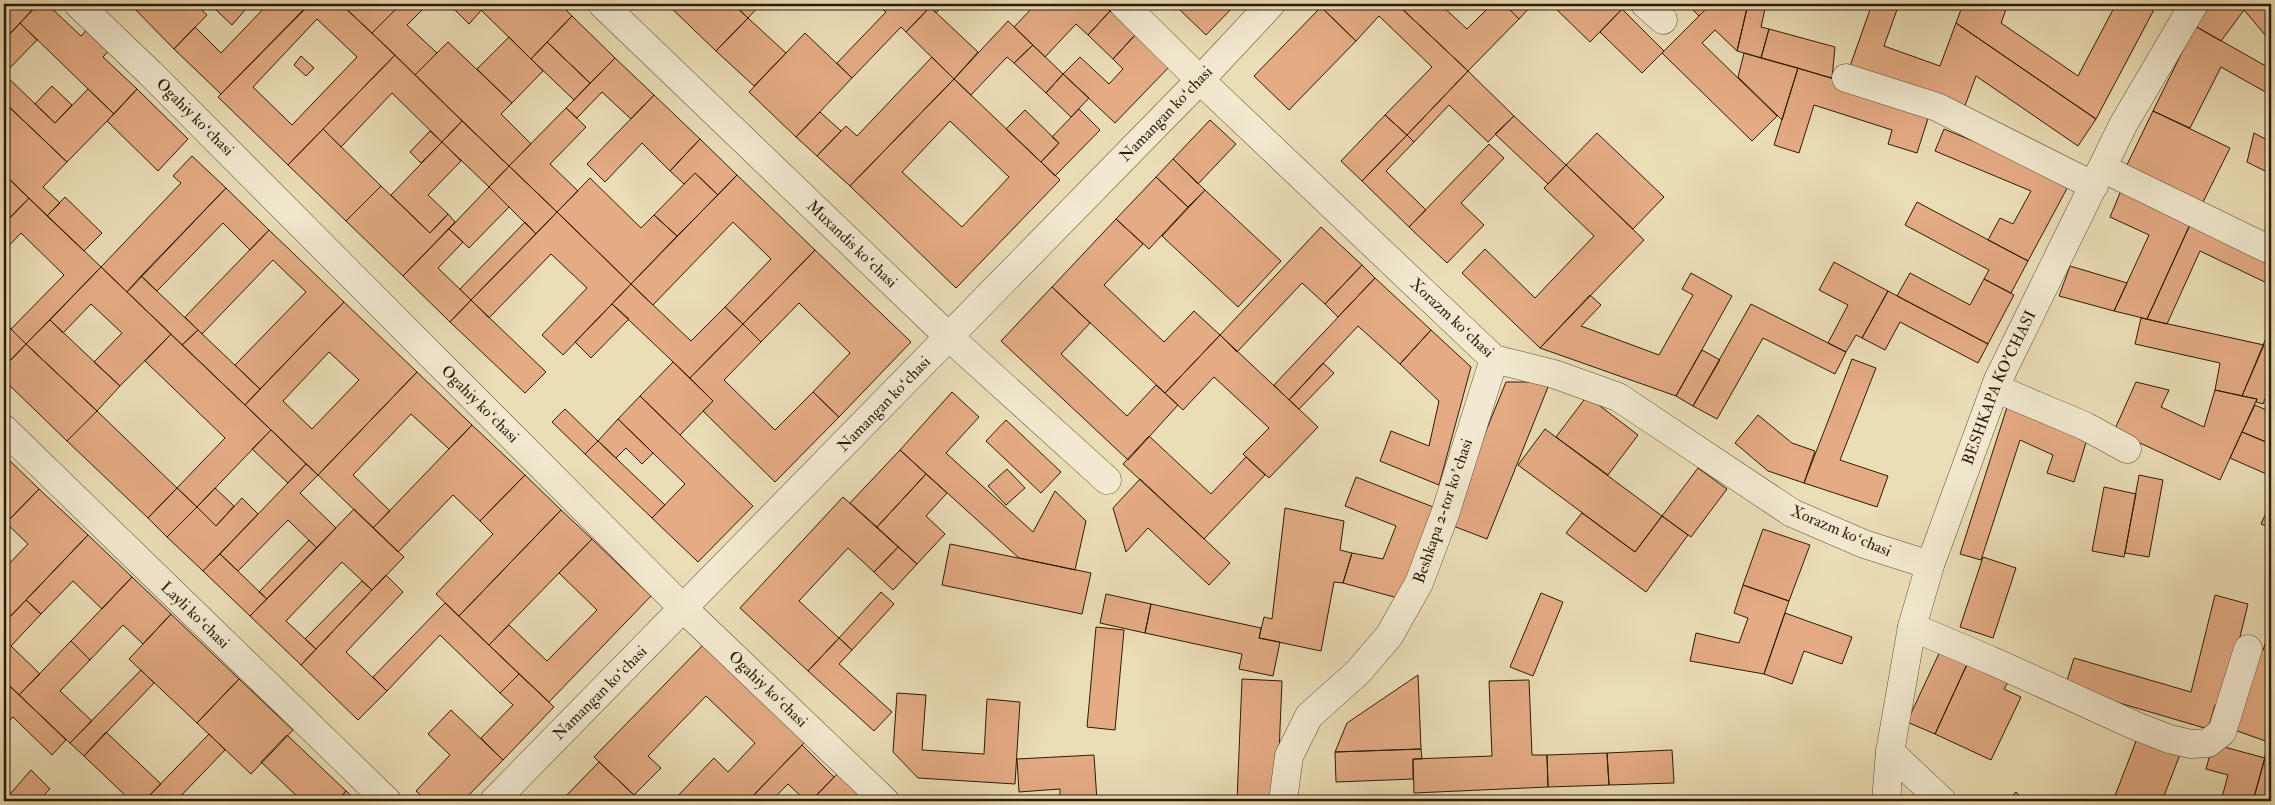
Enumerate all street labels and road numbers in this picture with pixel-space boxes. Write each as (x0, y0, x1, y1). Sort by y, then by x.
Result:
street label: Namangan koʻchasi (1115, 62, 1217, 166)
street label: Ogahiy koʻchasi (152, 74, 238, 160)
street label: Muxandis koʻchasi (803, 196, 901, 292)
street label: Xorazm koʻchasi (1406, 274, 1498, 362)
street label: BESHKAPA KO'CHASI (1958, 307, 2041, 468)
street label: Namangan koʻchasi (833, 352, 935, 456)
street label: Ogahiy koʻchasi (437, 361, 523, 447)
street label: Beshkapa 2-tor koʼchasi (1409, 436, 1478, 586)
street label: Xorazm koʻchasi (1788, 501, 1894, 561)
street label: Layli koʻchasi (156, 577, 234, 653)
street label: Namangan koʻchasi (549, 642, 651, 744)
street label: Ogahiy koʻchasi (724, 646, 812, 732)

